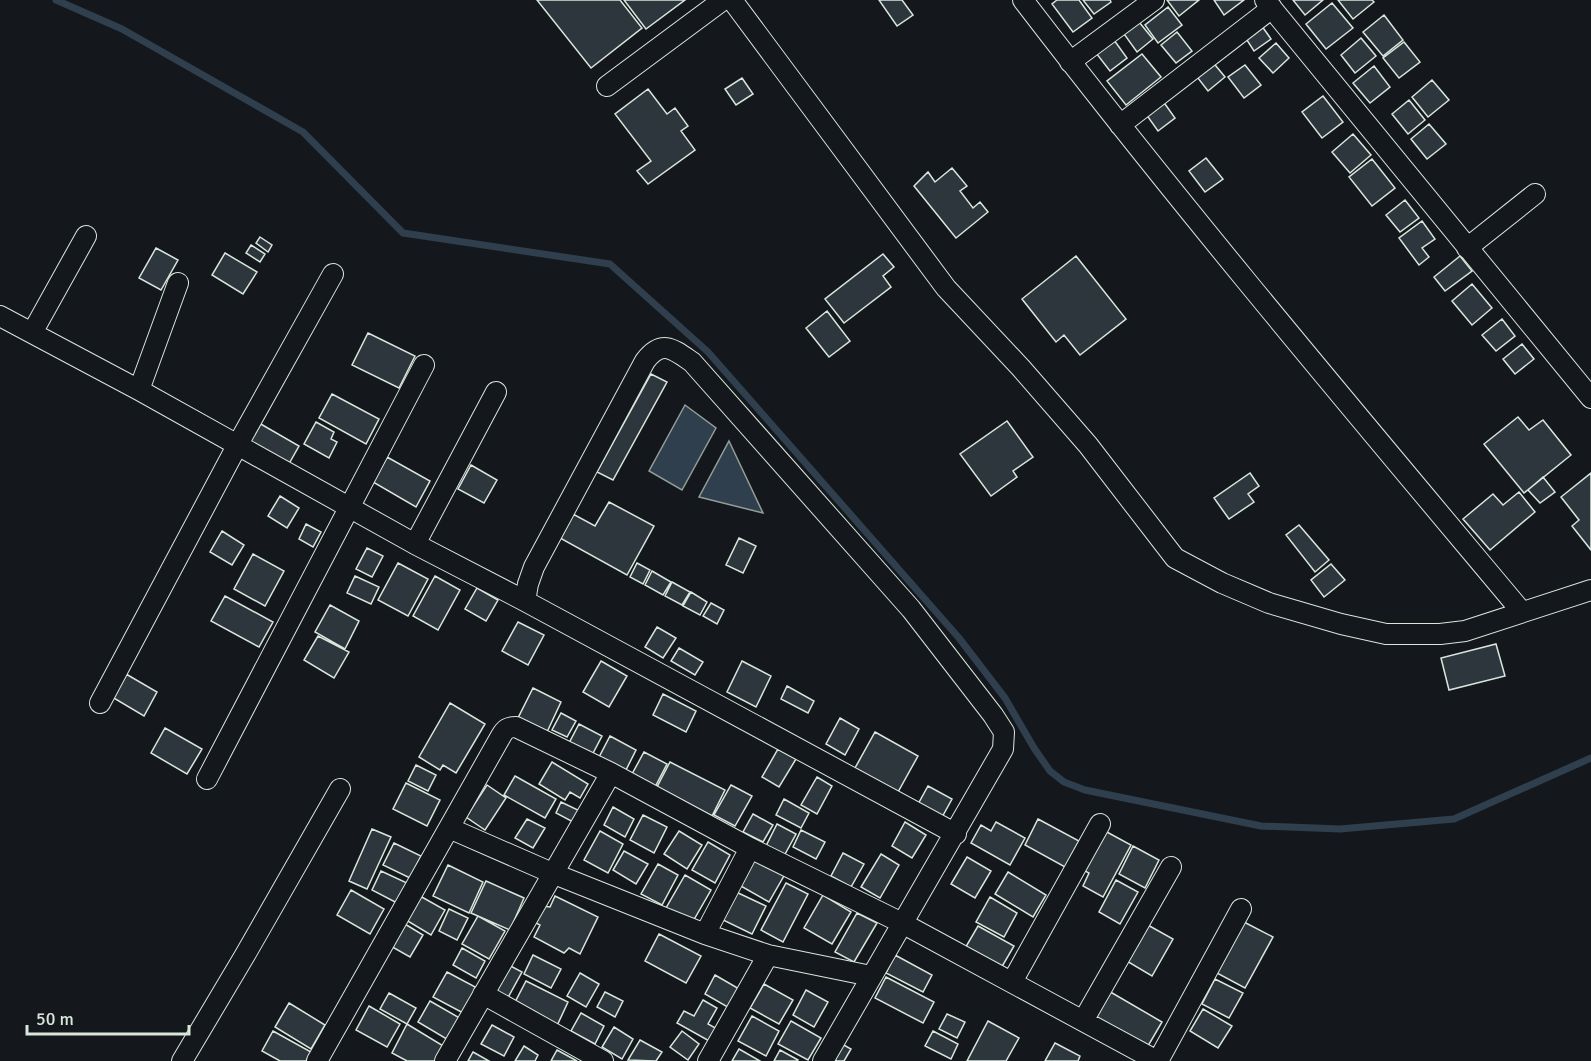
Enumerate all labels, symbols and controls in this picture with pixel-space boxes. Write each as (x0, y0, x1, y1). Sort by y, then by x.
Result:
scale bar (27, 998, 189, 1036)
text: 50 m (36, 1008, 74, 1030)

